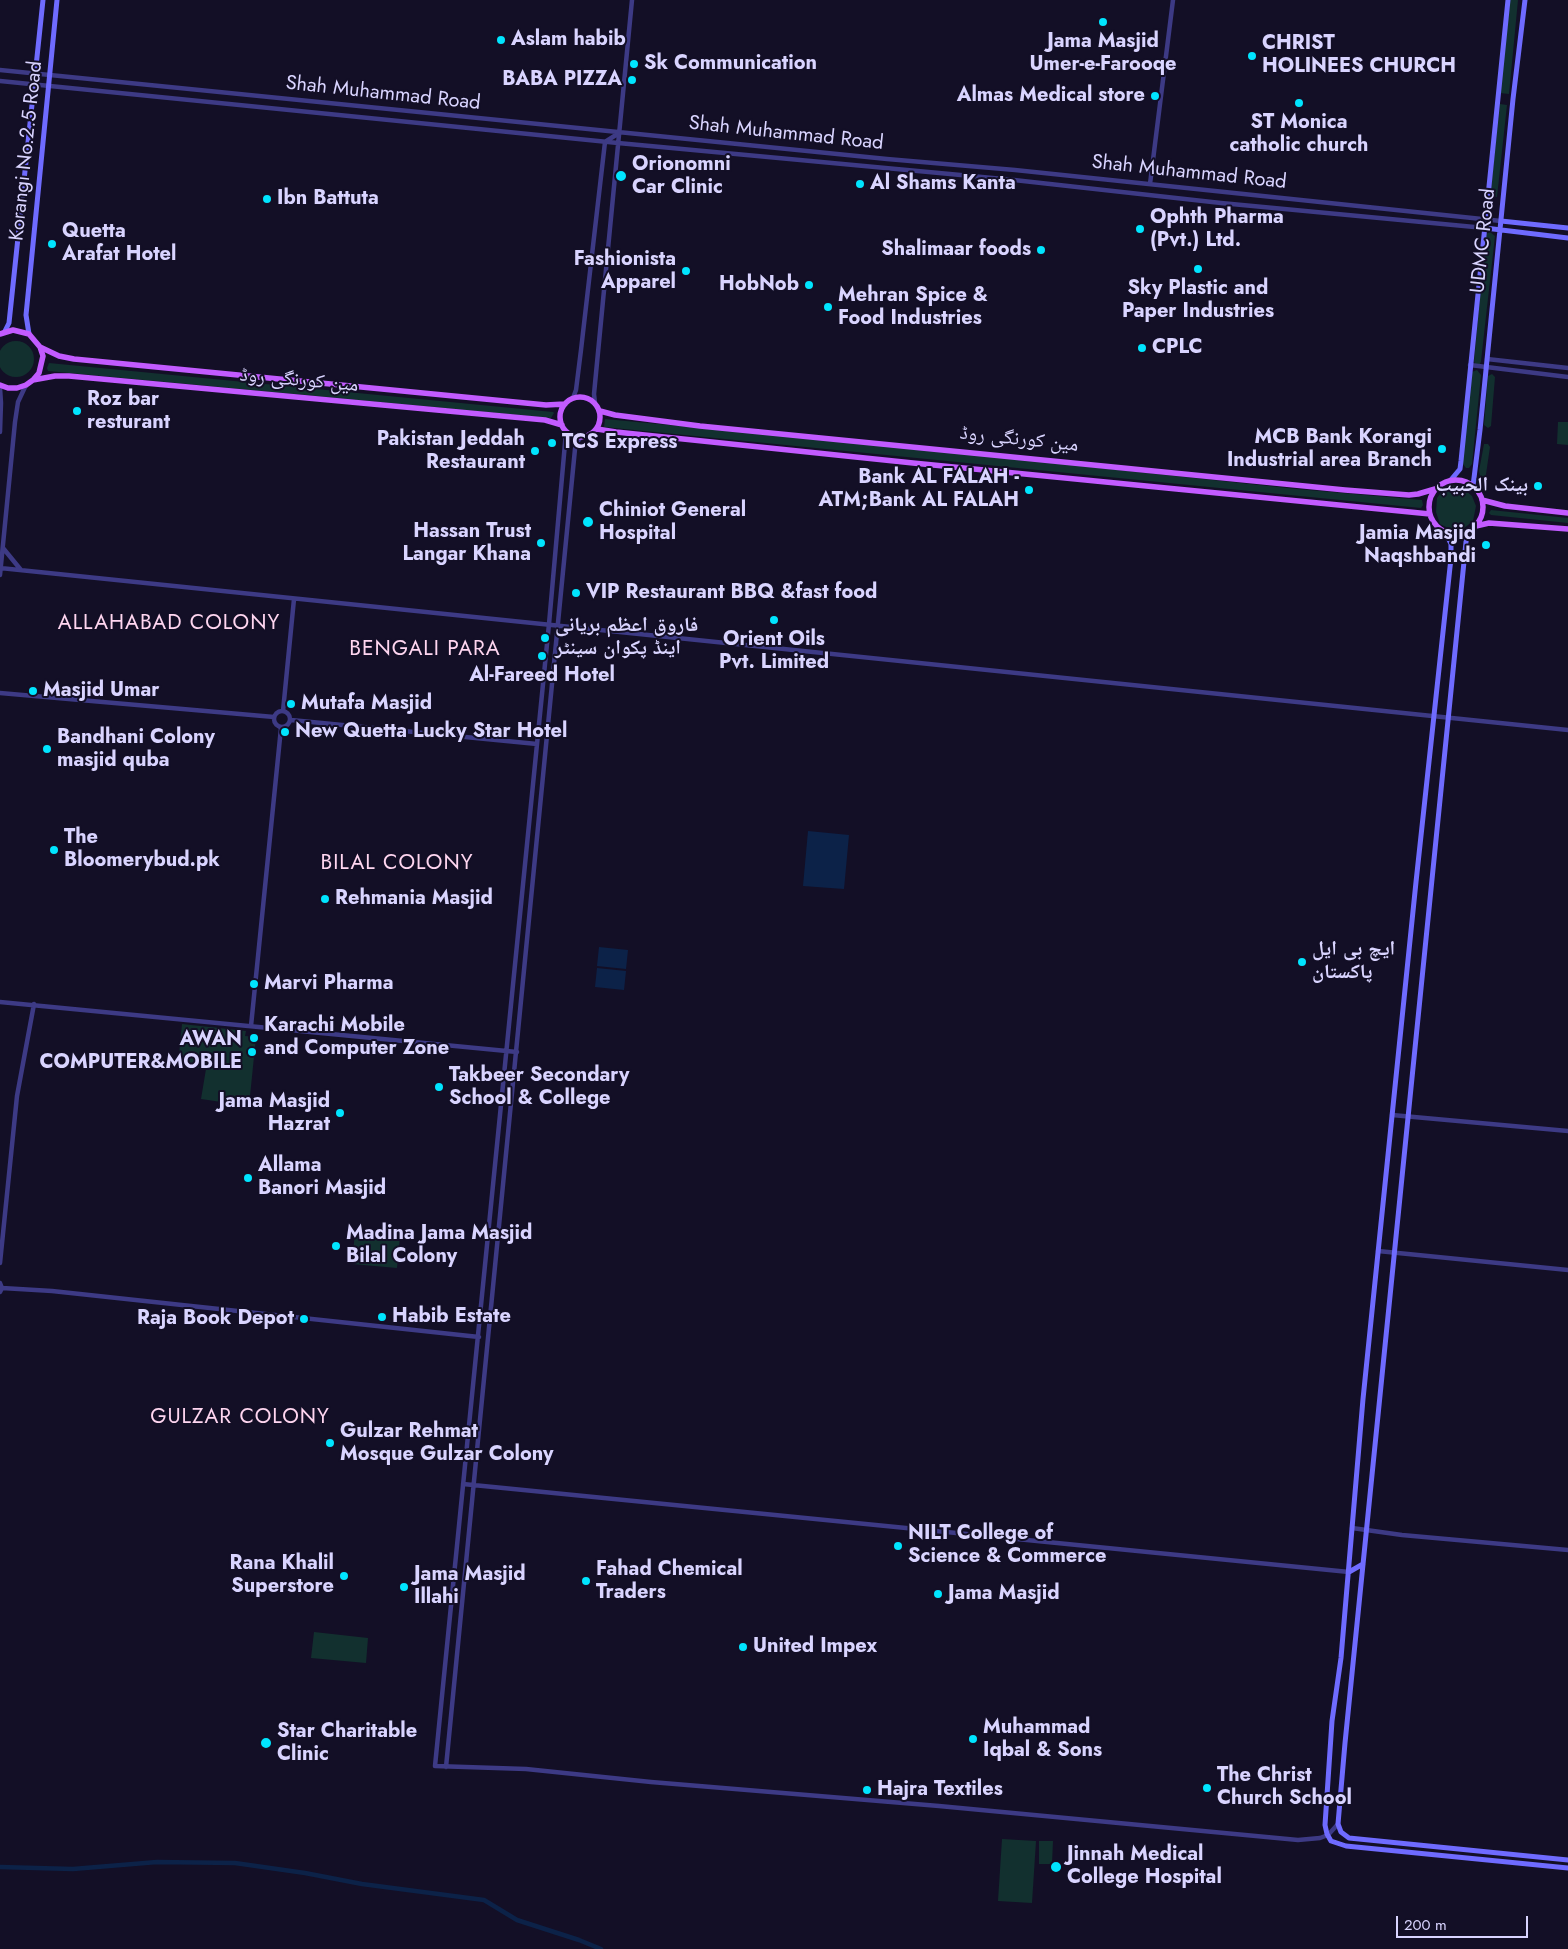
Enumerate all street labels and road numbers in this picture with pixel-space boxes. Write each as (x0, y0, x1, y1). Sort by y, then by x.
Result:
street label: Korangi No.2.5 Road (6, 60, 48, 242)
street label: Shah Muhammad Road (284, 72, 482, 116)
street label: Shah Muhammad Road (687, 112, 885, 156)
street label: Shah Muhammad Road (1090, 151, 1288, 195)
street label: UDMC Road (1467, 187, 1501, 295)
street label: مین کورنگی روڈ (239, 364, 359, 398)
street label: مین کورنگی روڈ (958, 422, 1080, 458)

